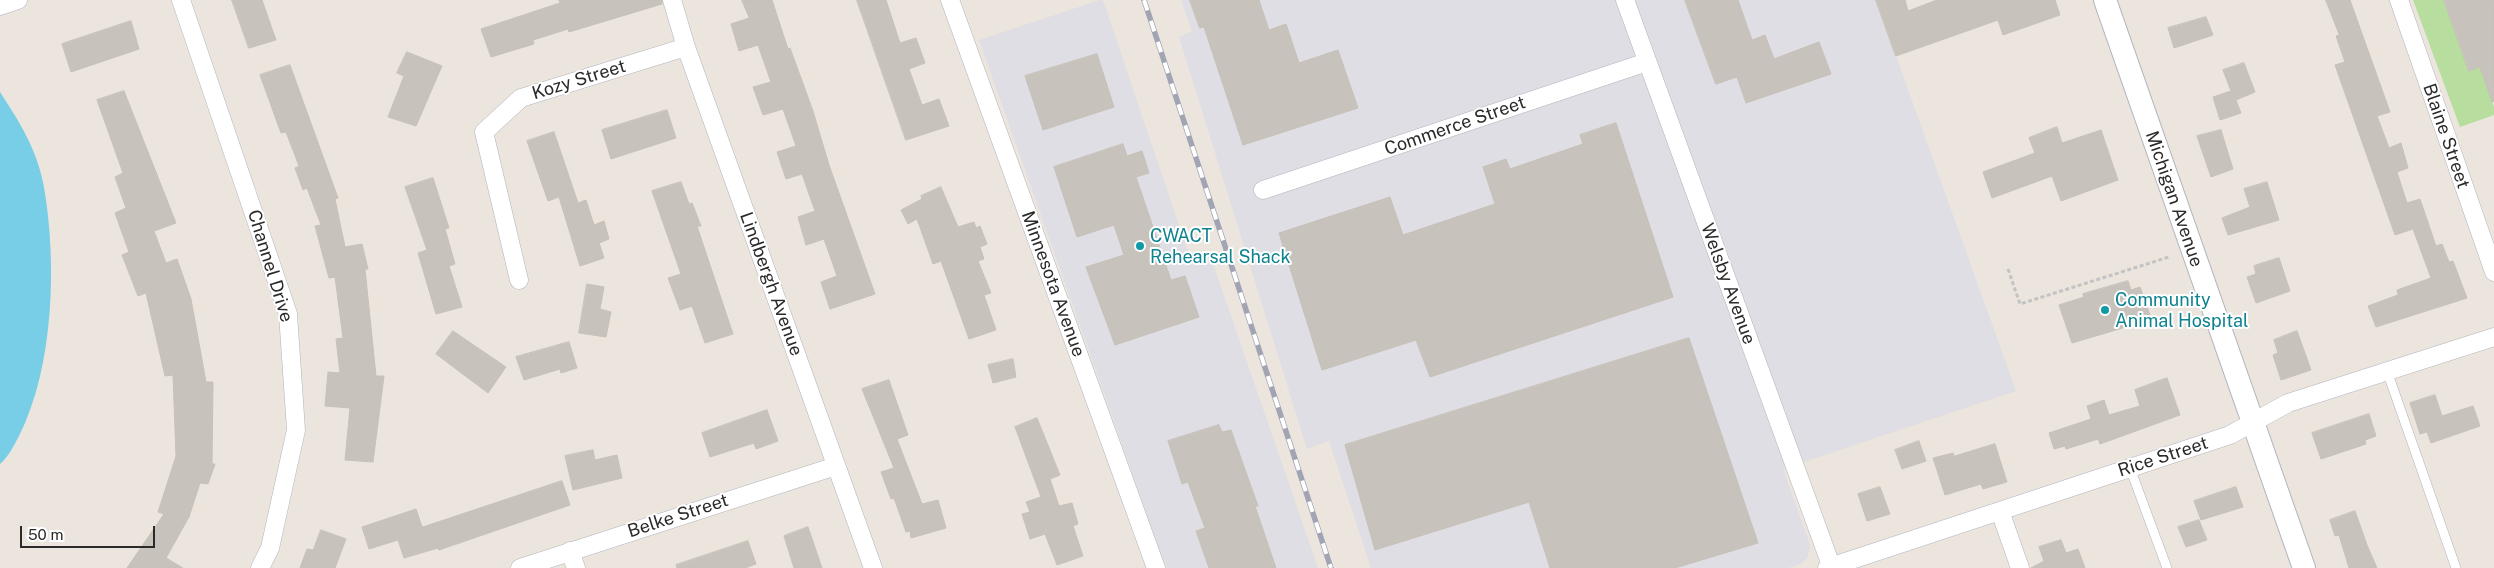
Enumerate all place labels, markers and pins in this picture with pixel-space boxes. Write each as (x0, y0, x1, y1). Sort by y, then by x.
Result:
place label: CWACT Rehearsal Shack (1150, 225, 1291, 268)
marker: CWACT Rehearsal Shack (1134, 240, 1146, 252)
place label: Community Animal Hospital (2115, 289, 2248, 332)
marker: Community Animal Hospital (2099, 304, 2111, 316)

